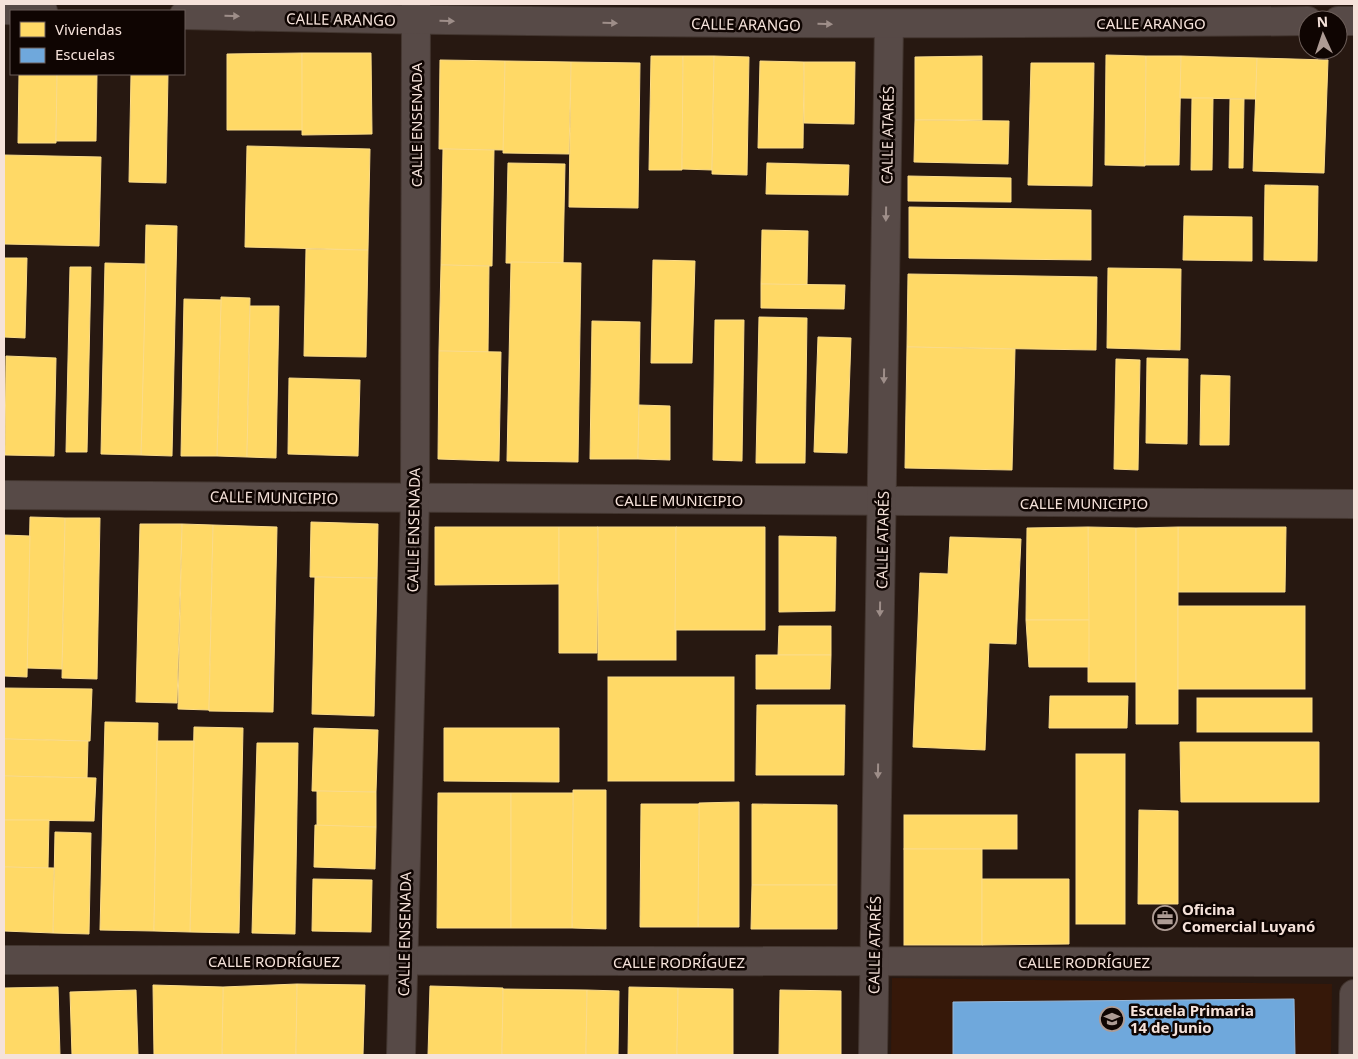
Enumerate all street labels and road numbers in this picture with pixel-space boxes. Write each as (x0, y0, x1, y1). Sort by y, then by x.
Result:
street label: CALLE ARANGO (286, 8, 396, 30)
street label: CALLE ARANGO (691, 13, 801, 35)
street label: CALLE ARANGO (1096, 13, 1206, 33)
street label: CALLE ENSENADA (406, 62, 426, 187)
street label: CALLE ATARÉS (876, 86, 898, 184)
street label: CALLE ENSENADA (402, 467, 424, 592)
street label: CALLE MUNICIPIO (210, 486, 338, 508)
street label: CALLE MUNICIPIO (615, 490, 743, 510)
street label: CALLE ATARÉS (871, 491, 893, 589)
street label: CALLE MUNICIPIO (1020, 493, 1148, 513)
street label: CALLE ENSENADA (393, 871, 415, 996)
street label: CALLE ATARÉS (863, 896, 885, 994)
street label: CALLE RODRÍGUEZ (208, 951, 340, 971)
street label: CALLE RODRÍGUEZ (613, 952, 745, 972)
street label: CALLE RODRÍGUEZ (1018, 952, 1150, 972)

